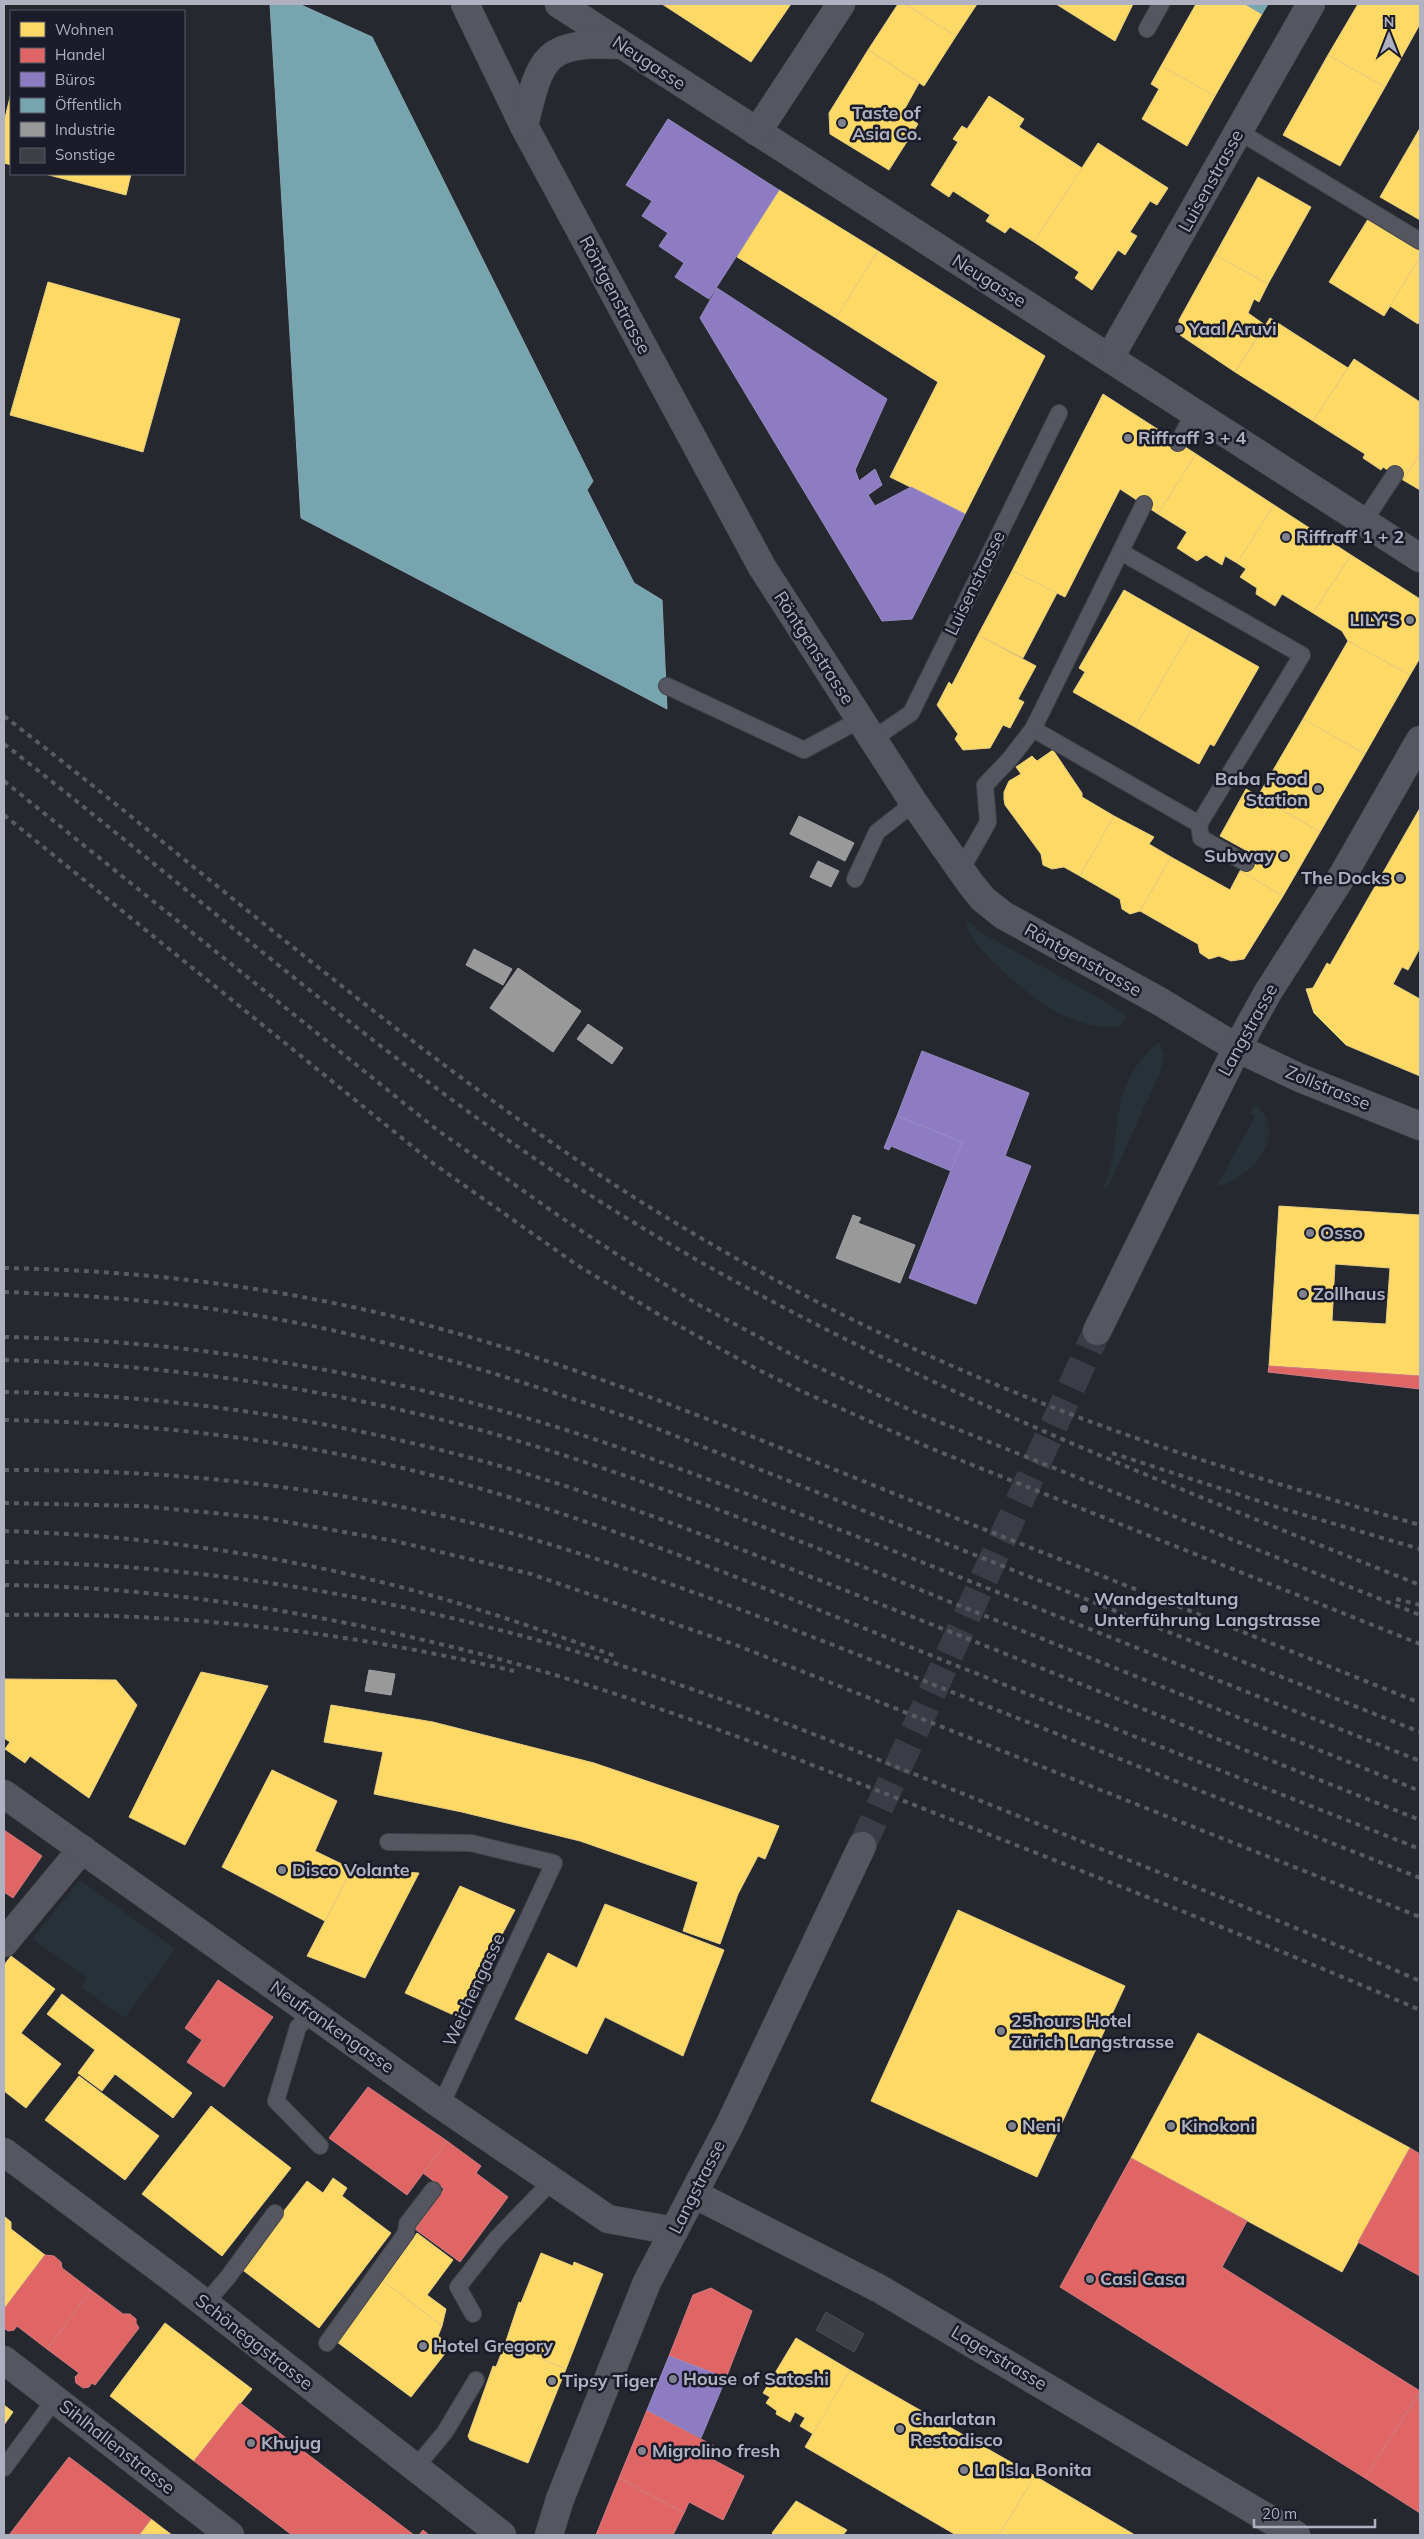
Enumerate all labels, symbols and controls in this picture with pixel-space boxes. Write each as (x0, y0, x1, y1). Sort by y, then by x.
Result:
legend (10, 10, 185, 175)
north arrow (1364, 10, 1414, 60)
text: N (1384, 13, 1394, 31)
text: Wohnen (55, 20, 114, 39)
street label: Neugasse (608, 30, 690, 95)
text: Handel (55, 45, 105, 64)
text: Büros (55, 70, 95, 89)
text: Öffentlich (55, 95, 122, 114)
place label: Taste of Asia Co. (852, 101, 922, 145)
marker: Taste of Asia Co. (836, 117, 848, 129)
text: Industrie (55, 120, 115, 139)
street label: Luisenstrasse (1173, 125, 1248, 236)
text: Sonstige (55, 145, 115, 164)
street label: Röntgenstrasse (575, 232, 656, 358)
street label: Neugasse (948, 249, 1031, 312)
place label: Yaal Aruvi (1188, 317, 1277, 340)
marker: Yaal Aruvi (1173, 323, 1185, 335)
place label: Riffraff 3 + 4 (1138, 426, 1247, 449)
marker: Riffraff 3 + 4 (1122, 432, 1134, 444)
place label: Riffraff 1 + 2 (1296, 525, 1404, 548)
street label: Luisenstrasse (939, 527, 1010, 639)
marker: Riffraff 1 + 2 (1280, 531, 1292, 543)
street label: Röntgenstrasse (769, 587, 860, 709)
place label: LILY'S (1350, 608, 1400, 631)
marker: LILY'S (1404, 614, 1416, 626)
place label: Baba Food Station (1215, 767, 1308, 811)
marker: Baba Food Station (1312, 783, 1324, 795)
place label: Subway (1204, 844, 1274, 867)
marker: Subway (1278, 850, 1290, 862)
place label: The Docks (1301, 866, 1390, 889)
marker: The Docks (1394, 872, 1406, 884)
street label: Röntgenstrasse (1021, 918, 1146, 1001)
street label: Langstrasse (1213, 980, 1282, 1080)
street label: Zollstrasse (1282, 1060, 1374, 1115)
place label: Osso (1320, 1221, 1363, 1244)
marker: Osso (1304, 1227, 1316, 1239)
place label: Zollhaus (1313, 1282, 1386, 1305)
marker: Zollhaus (1297, 1288, 1309, 1300)
place label: Wandgestaltung Unterführung Langstrasse (1094, 1587, 1321, 1631)
marker: Wandgestaltung Unterführung Langstrasse (1078, 1603, 1090, 1615)
place label: Disco Volante (292, 1858, 410, 1881)
marker: Disco Volante (276, 1864, 288, 1876)
street label: Weichengasse (437, 1930, 510, 2050)
street label: Neufrankengasse (266, 1975, 399, 2078)
place label: 25hours Hotel Zürich Langstrasse (1011, 2009, 1174, 2053)
marker: 25hours Hotel Zürich Langstrasse (995, 2025, 1007, 2037)
place label: Neni (1022, 2114, 1061, 2137)
place label: Kinokoni (1181, 2114, 1255, 2137)
marker: Neni (1006, 2120, 1018, 2132)
marker: Kinokoni (1165, 2120, 1177, 2132)
street label: Langstrasse (663, 2136, 730, 2237)
place label: Casi Casa (1100, 2267, 1185, 2290)
marker: Casi Casa (1084, 2273, 1096, 2285)
street label: Schöneggstrasse (191, 2289, 318, 2395)
street label: Lagerstrasse (947, 2320, 1051, 2395)
place label: Hotel Gregory (433, 2334, 553, 2357)
marker: Hotel Gregory (417, 2340, 429, 2352)
place label: House of Satoshi (683, 2367, 829, 2390)
place label: Tipsy Tiger (562, 2369, 657, 2392)
marker: House of Satoshi (667, 2373, 679, 2385)
marker: Tipsy Tiger (546, 2375, 558, 2387)
street label: Sihlhallenstrasse (55, 2394, 180, 2499)
place label: Charlatan Restodisco (910, 2407, 1003, 2451)
marker: Charlatan Restodisco (894, 2423, 906, 2435)
place label: Khujug (261, 2431, 321, 2454)
marker: Khujug (245, 2437, 257, 2449)
place label: Migrolino fresh (652, 2439, 780, 2462)
marker: Migrolino fresh (636, 2445, 648, 2457)
place label: La Isla Bonita (974, 2458, 1092, 2481)
marker: La Isla Bonita (958, 2464, 970, 2476)
scale bar (1254, 2496, 1375, 2528)
text: 20 m (1262, 2504, 1297, 2523)

